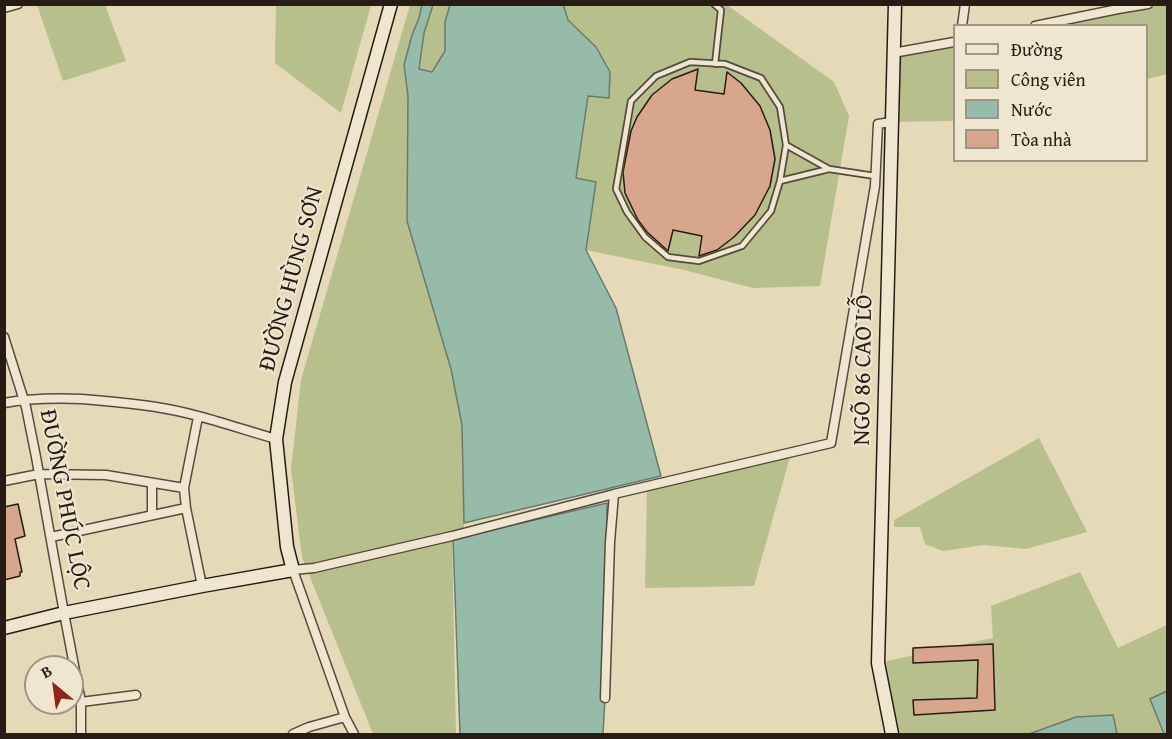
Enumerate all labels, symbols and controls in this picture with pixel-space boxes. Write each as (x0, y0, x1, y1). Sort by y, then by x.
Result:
legend (953, 24, 1148, 162)
text: Đường (1011, 36, 1062, 63)
text: Công viên (1011, 66, 1086, 93)
text: Nước (1011, 96, 1052, 123)
text: Tòa nhà (1011, 126, 1071, 153)
street label: ĐƯỜNG HÙNG SƠN (253, 183, 331, 375)
street label: NGÕ 86 CAO LỖ (848, 294, 880, 446)
street label: ĐƯỜNG PHÚC LỘC (32, 407, 96, 593)
north arrow (24, 655, 84, 715)
text: B (36, 658, 56, 684)

